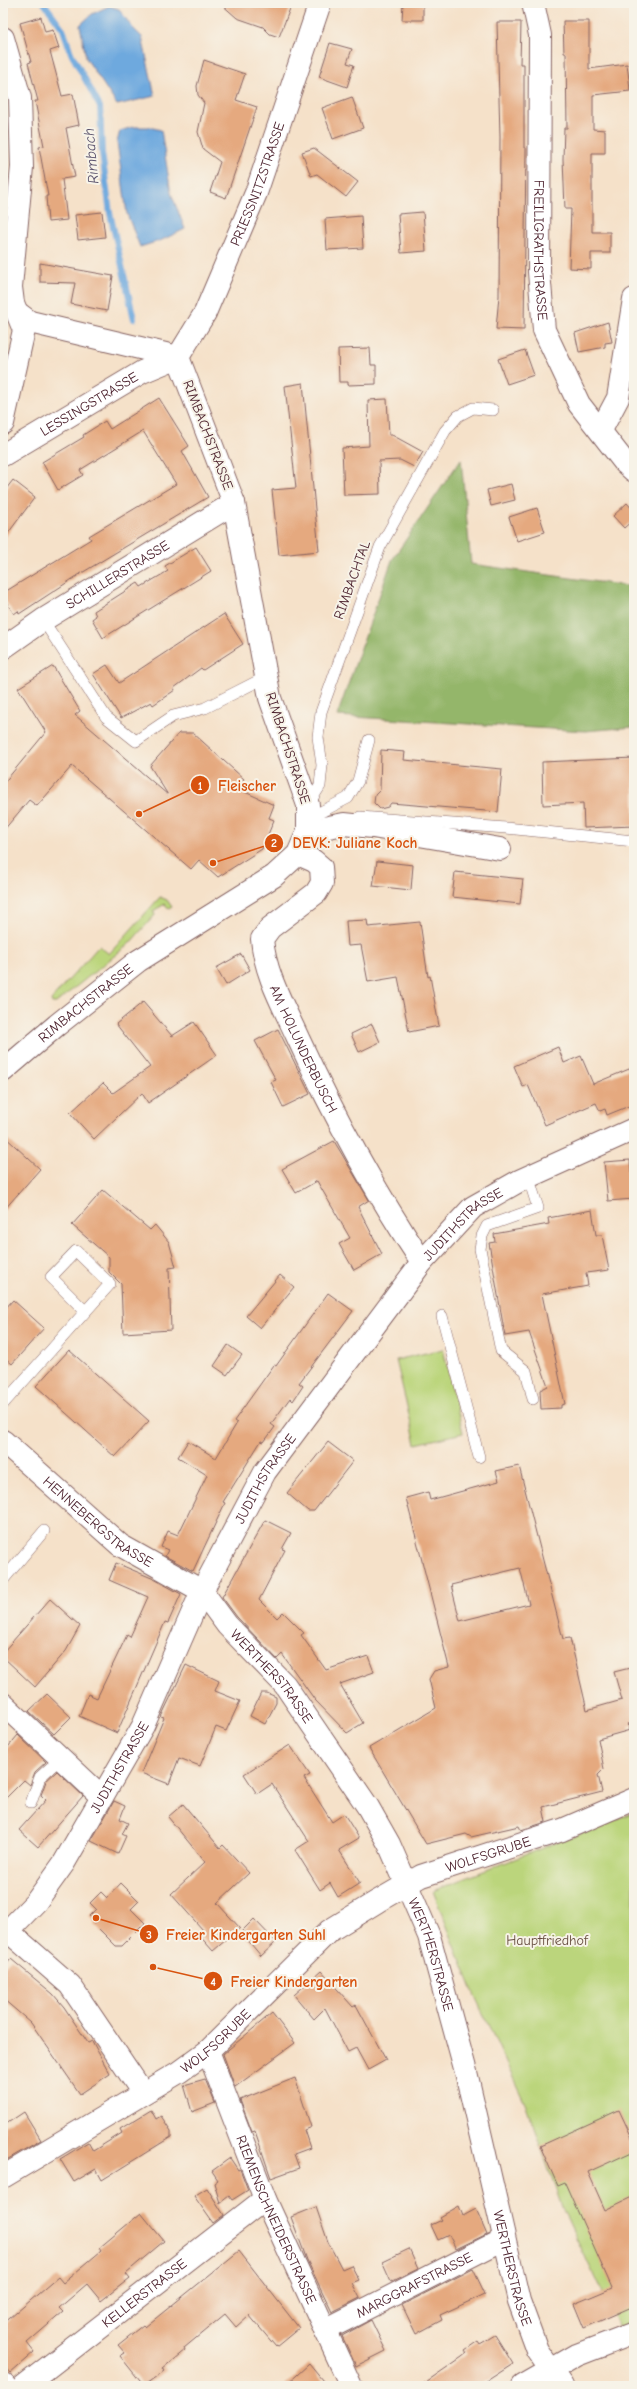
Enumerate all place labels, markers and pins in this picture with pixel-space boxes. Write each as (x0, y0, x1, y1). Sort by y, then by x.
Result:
callout: Fleischer (190, 772, 284, 799)
callout: DEVK: Juliane Koch (264, 829, 425, 856)
callout: Freier Kindergarten Suhl (139, 1921, 334, 1948)
callout: Freier Kindergarten (203, 1968, 366, 1995)

